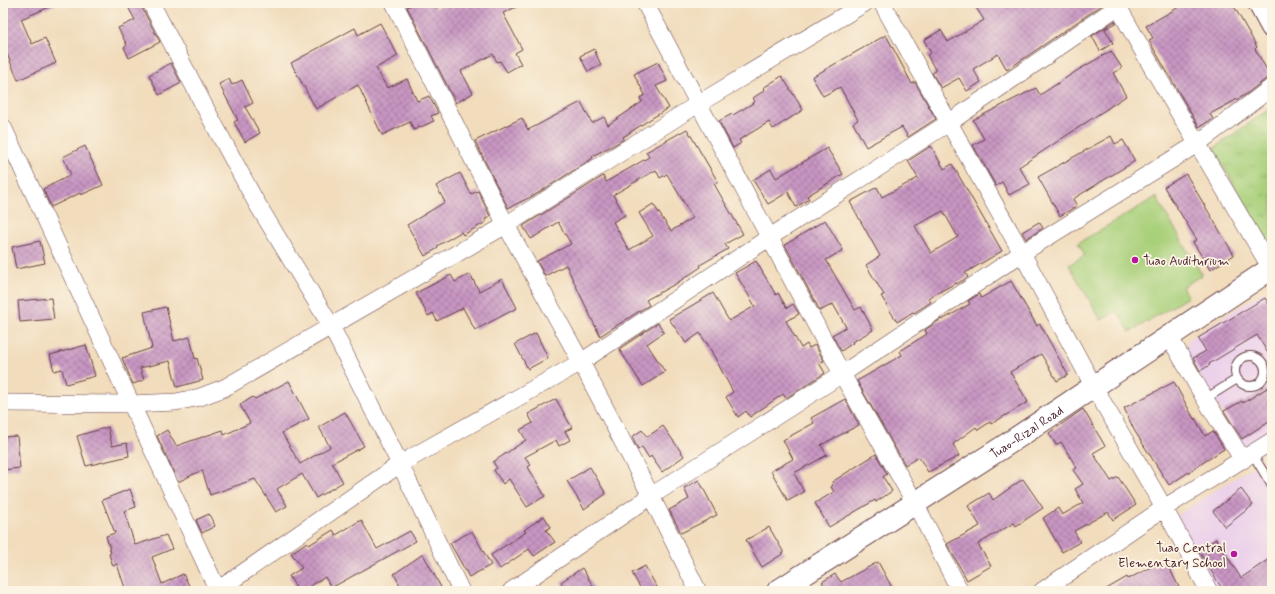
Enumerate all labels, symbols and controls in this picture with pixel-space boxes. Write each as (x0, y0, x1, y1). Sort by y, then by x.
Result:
place label: Tuao Auditurium (1143, 253, 1229, 270)
marker: Tuao Auditurium (1130, 255, 1140, 265)
street label: Tuao-Rizal Road (987, 402, 1067, 463)
place label: Tuao Central Elementary School (1118, 540, 1226, 572)
marker: Tuao Central Elementary School (1229, 549, 1239, 559)

